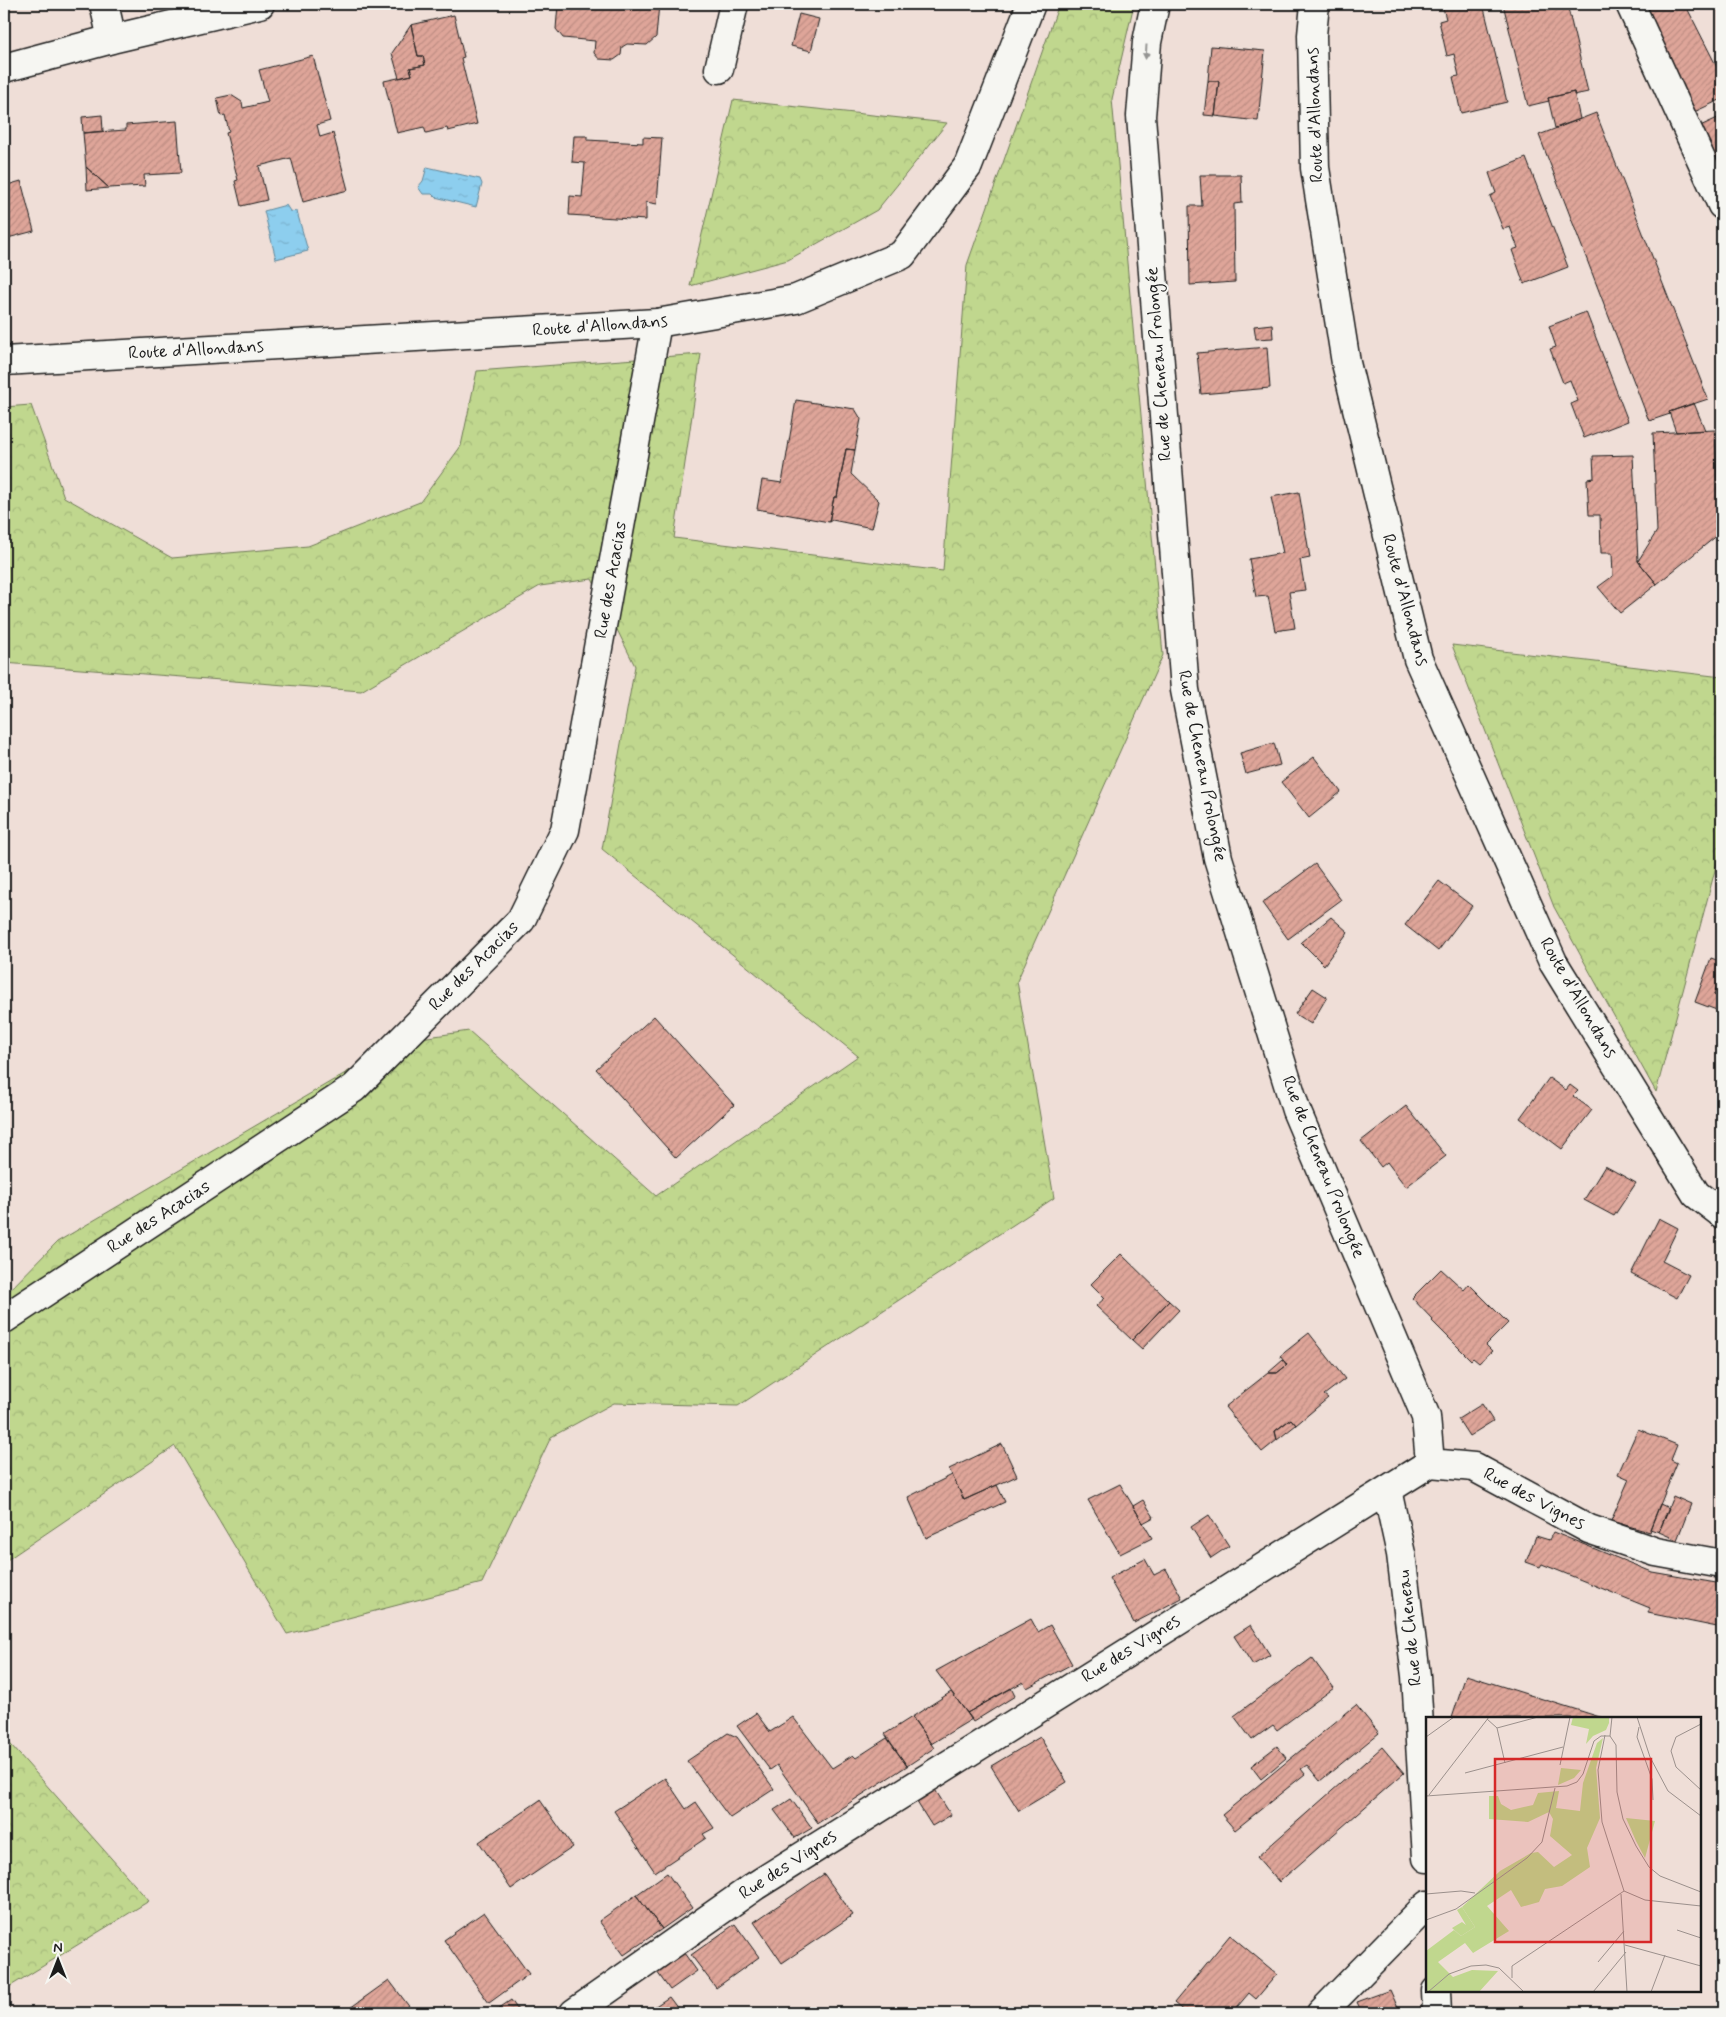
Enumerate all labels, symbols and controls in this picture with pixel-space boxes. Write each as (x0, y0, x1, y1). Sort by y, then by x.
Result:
one-way arrow (1141, 44, 1149, 60)
street label: Route d'Allondans (1301, 47, 1329, 183)
street label: Rue de Cheneau Prolongée (1140, 266, 1179, 462)
street label: Route d'Allondans (532, 309, 668, 343)
street label: Route d'Allondans (128, 334, 264, 366)
street label: Rue des Acacias (589, 520, 633, 640)
street label: Route d'Allondans (1376, 531, 1434, 669)
street label: Rue de Cheneau Prolongée (1171, 668, 1232, 864)
street label: Rue des Acacias (424, 916, 524, 1016)
street label: Route d'Allondans (1534, 933, 1622, 1063)
street label: Rue de Cheneau Prolongée (1274, 1072, 1371, 1262)
street label: Rue des Acacias (103, 1175, 215, 1259)
street label: Rue des Vignes (1479, 1462, 1589, 1536)
street label: Rue de Cheneau (1392, 1569, 1428, 1687)
street label: Rue des Vignes (1077, 1609, 1185, 1689)
inset map (1426, 1717, 1701, 1992)
street label: Rue des Vignes (734, 1824, 842, 1906)
north arrow (32, 1934, 82, 1984)
text: N (53, 1939, 63, 1957)

